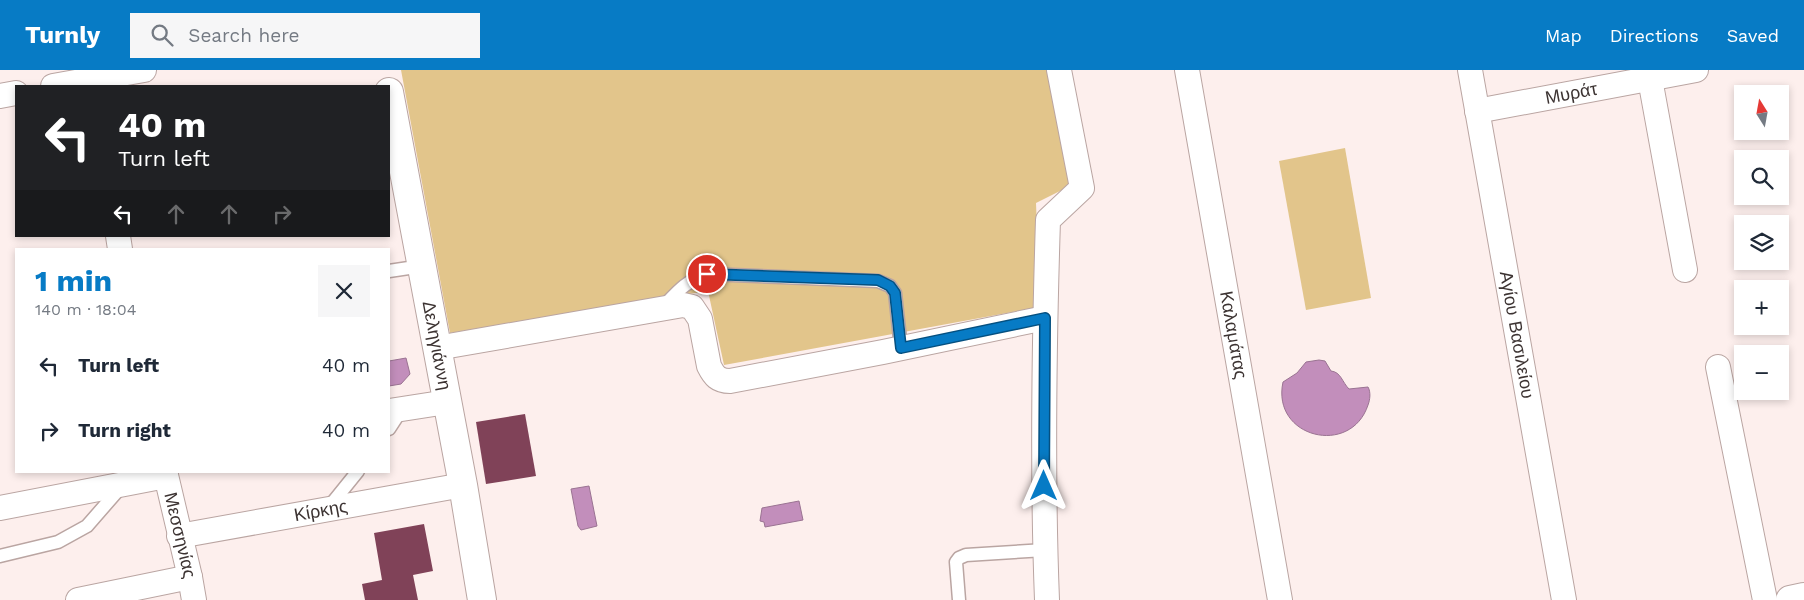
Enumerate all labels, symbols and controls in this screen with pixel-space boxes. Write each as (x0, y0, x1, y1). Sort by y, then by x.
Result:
search box (130, 13, 480, 58)
text: Turnly (25, 21, 100, 49)
icon: search (148, 21, 176, 49)
text: Search here (188, 24, 300, 47)
text: Map (1545, 25, 1582, 46)
text: Directions (1610, 25, 1699, 46)
text: Saved (1727, 25, 1779, 46)
street label: Μυράτ (1543, 78, 1599, 108)
north arrow (1734, 85, 1789, 140)
map controls (1734, 85, 1789, 400)
text: 40 m (118, 104, 206, 146)
icon: left (35, 105, 100, 170)
text: Turn left (118, 146, 210, 171)
button: search (1734, 150, 1789, 205)
icon: left (109, 200, 137, 228)
icon: ahead (162, 200, 190, 228)
icon: ahead (215, 200, 243, 228)
icon: right (268, 200, 296, 228)
button: layers (1734, 215, 1789, 270)
pin (686, 253, 728, 295)
icon: arrive (693, 260, 721, 288)
text: 1 min (35, 263, 112, 298)
button: close (318, 265, 370, 317)
street label: Αγίου Βασιλείου (1496, 269, 1539, 400)
button: + (1734, 280, 1789, 335)
street label: Καλαμάτας (1216, 289, 1252, 381)
street label: Δεληγιάννη (419, 299, 456, 392)
text: 140 m · 18:04 (35, 300, 136, 319)
button: − (1734, 345, 1789, 400)
icon: left (35, 352, 63, 380)
text: Turn left (78, 354, 159, 377)
text: 40 m (322, 354, 370, 377)
icon: right (35, 417, 63, 445)
text: Turn right (78, 419, 171, 442)
text: 40 m (322, 419, 370, 442)
position arrow (1017, 459, 1069, 511)
street label: Μεσσηνίας (160, 490, 201, 580)
street label: Κίρκης (292, 495, 349, 525)

